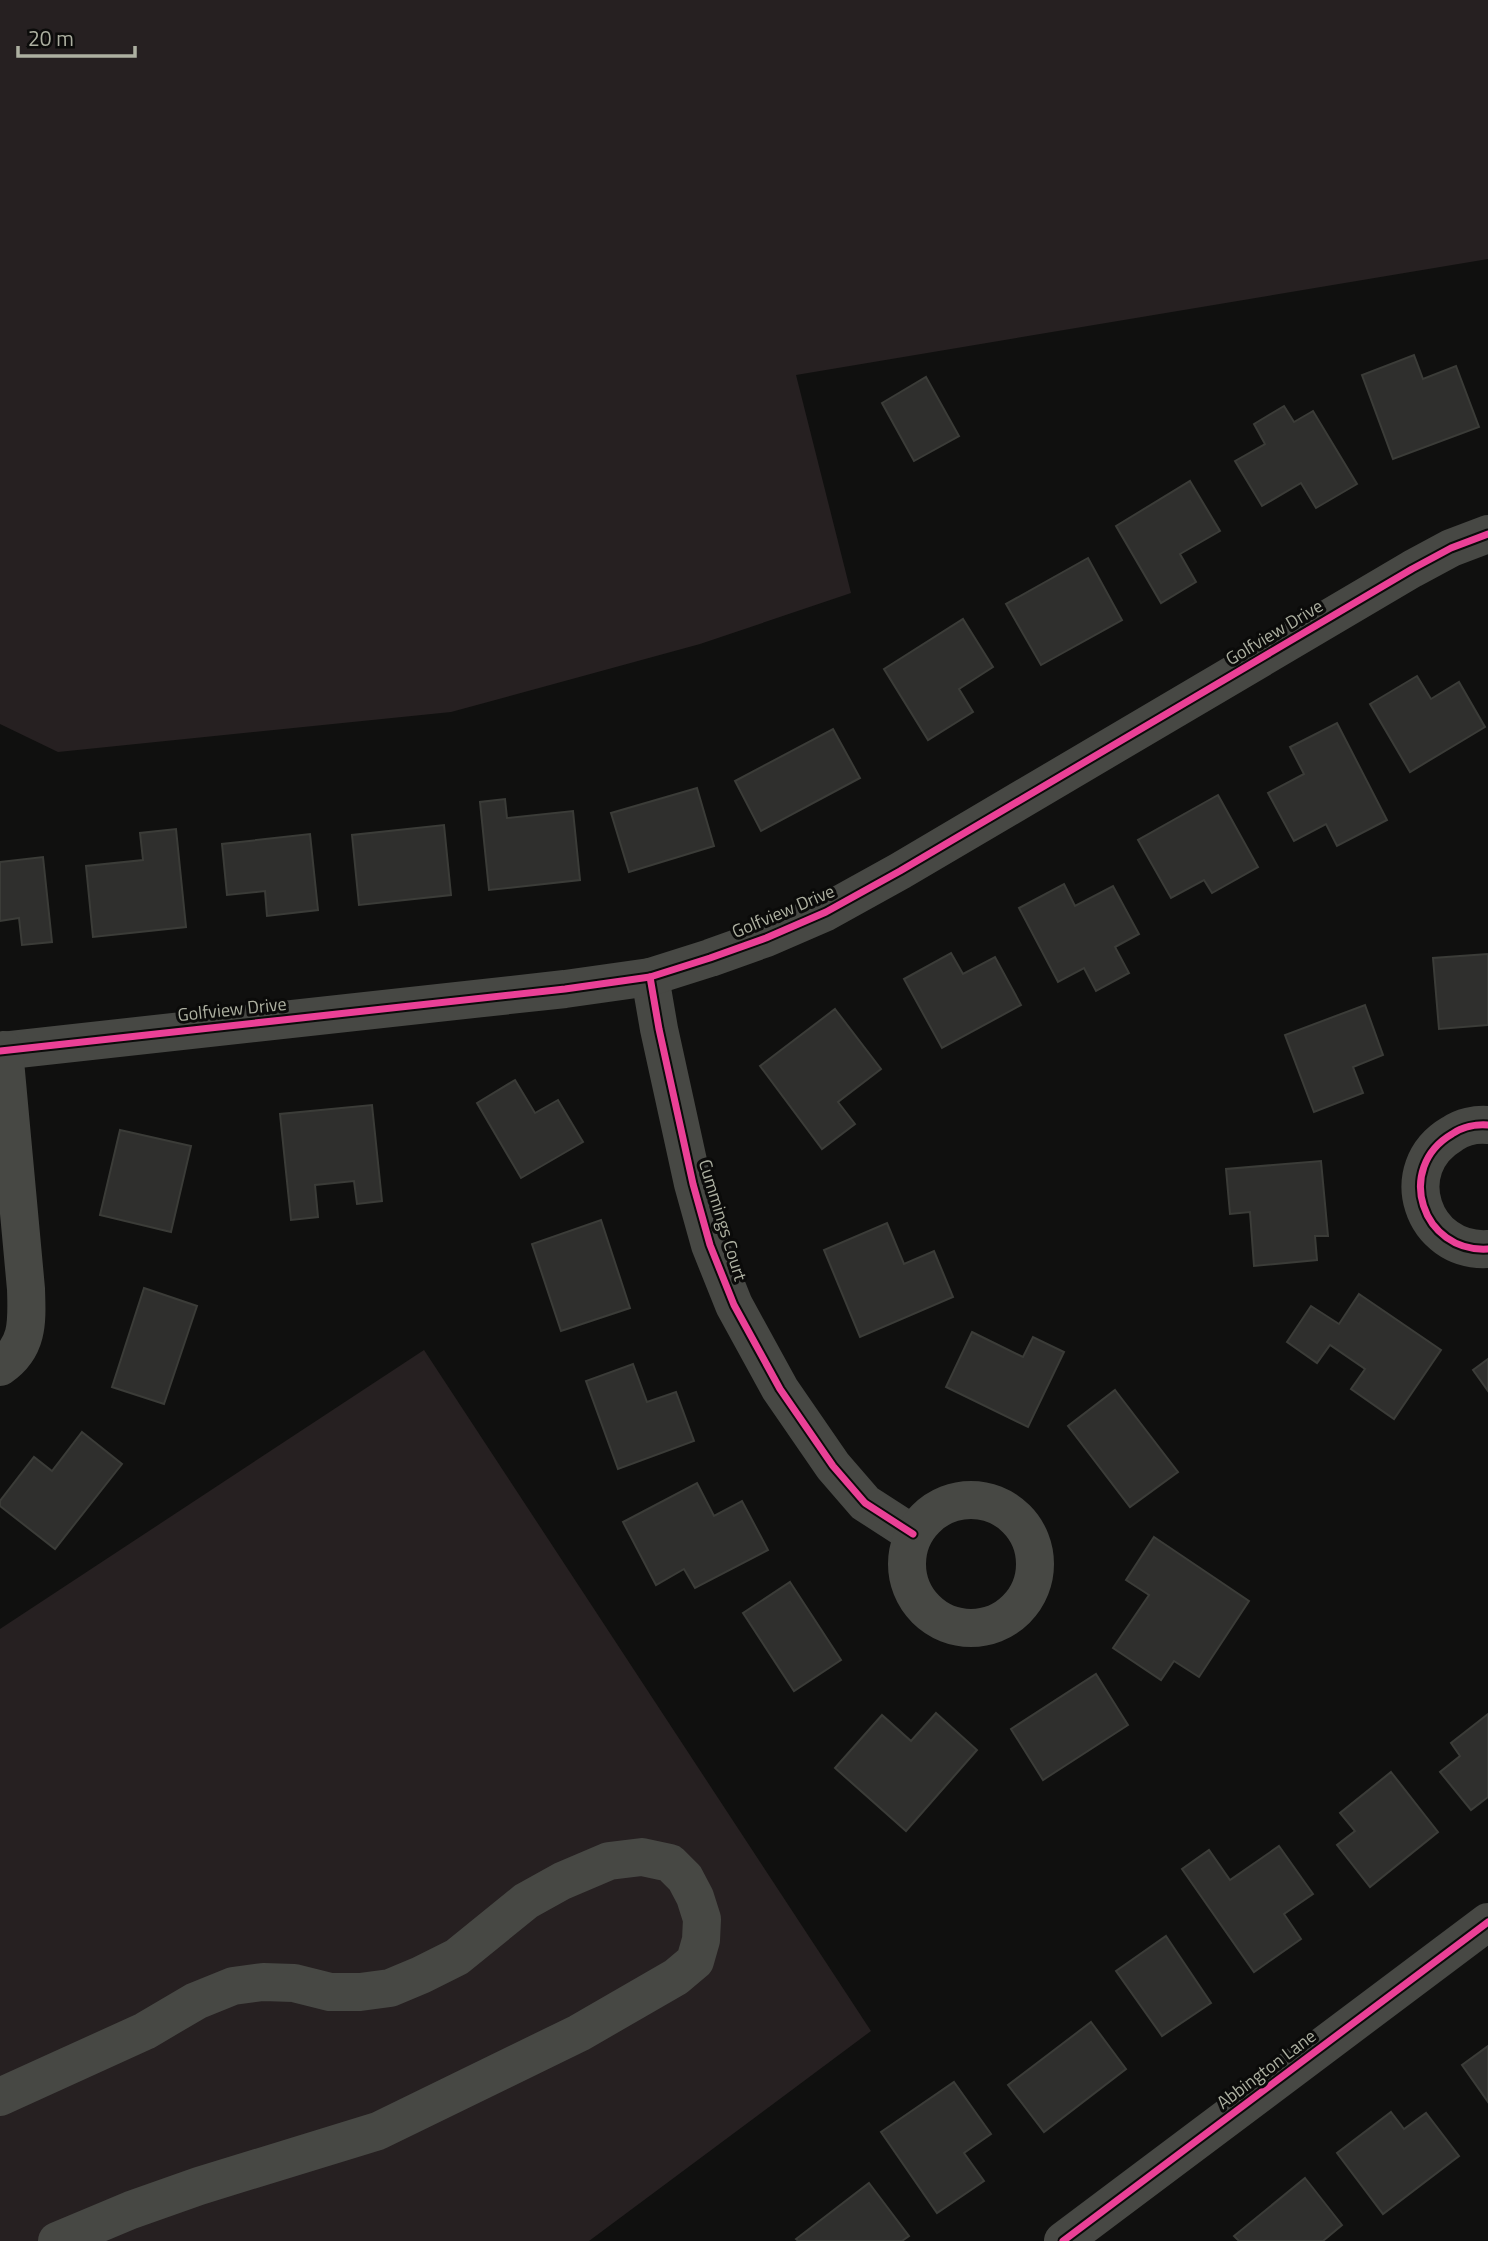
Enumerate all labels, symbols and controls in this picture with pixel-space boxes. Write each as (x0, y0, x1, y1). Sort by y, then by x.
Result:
scale bar (18, 14, 135, 58)
text: 20 m (28, 22, 74, 54)
street label: Golfview Drive (1220, 592, 1328, 672)
street label: Golfview Drive (727, 877, 839, 945)
street label: Golfview Drive (176, 990, 288, 1028)
street label: Cummings Court (692, 1156, 754, 1285)
street label: Abbington Lane (1211, 2023, 1321, 2115)

